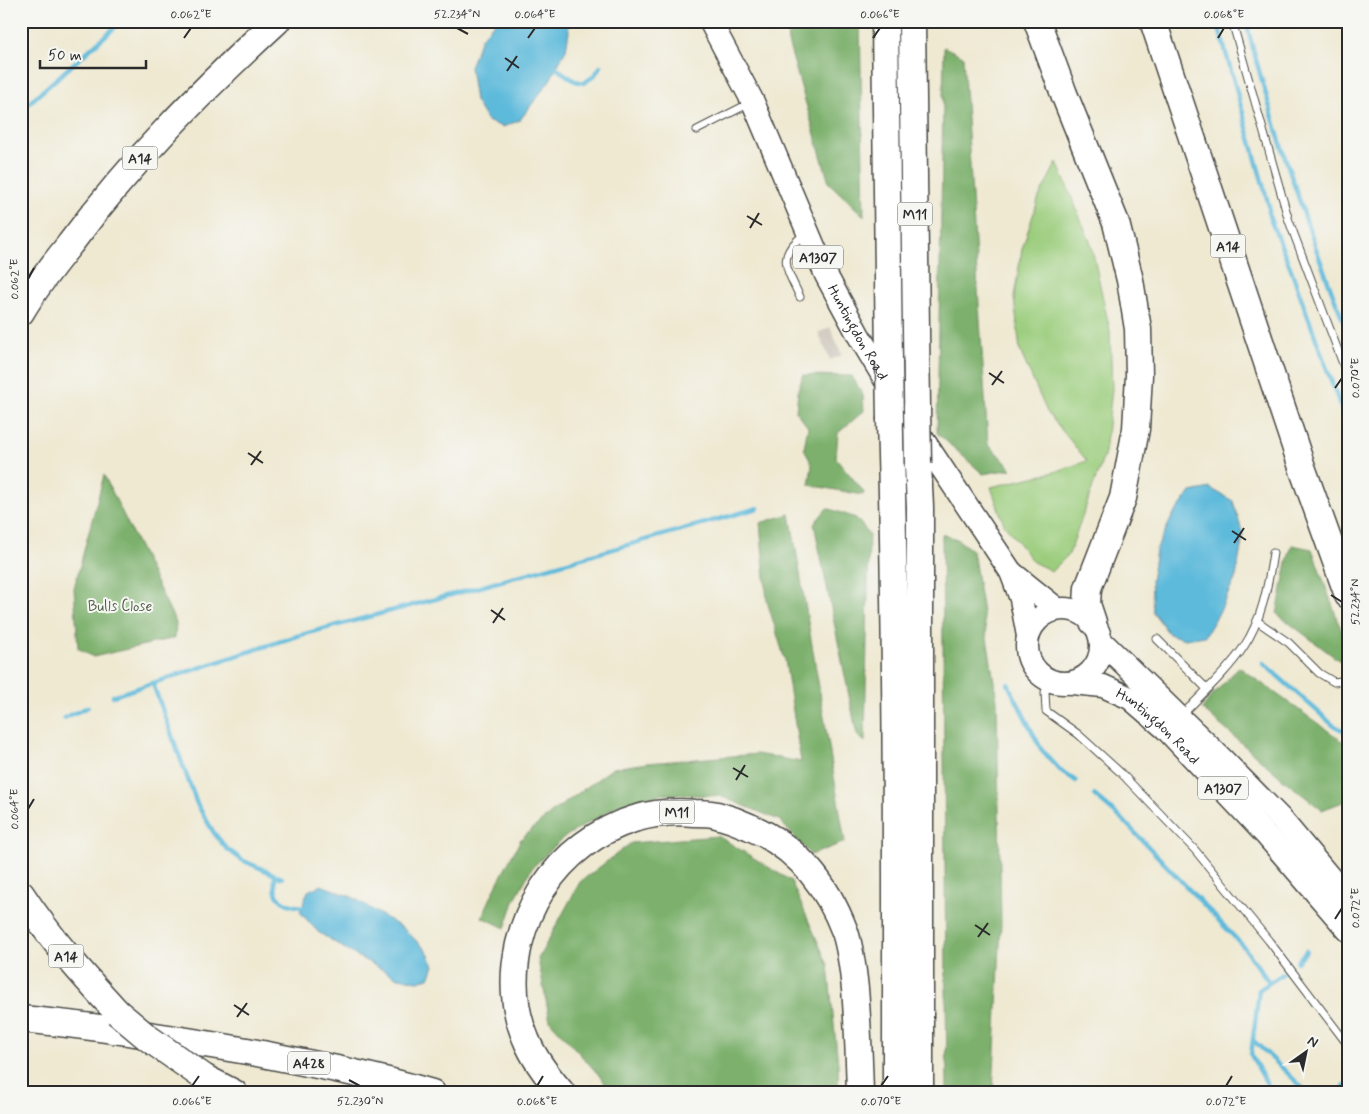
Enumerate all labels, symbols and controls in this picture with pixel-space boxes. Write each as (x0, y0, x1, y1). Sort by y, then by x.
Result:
text: 0.062°E (170, 7, 212, 23)
text: 52.234°N (434, 7, 480, 23)
text: 0.064°E (514, 7, 556, 23)
text: 0.066°E (860, 7, 900, 23)
text: 0.068°E (1204, 7, 1244, 23)
scale bar (40, 38, 146, 70)
text: 50 m (48, 46, 82, 66)
road number: A14 (122, 146, 158, 170)
road number: M11 (898, 202, 932, 225)
road number: A14 (1210, 235, 1246, 258)
road number: A1307 (793, 246, 843, 268)
text: 0.062°E (7, 258, 23, 300)
street label: Huntingdon Road (822, 281, 892, 384)
text: 0.070°E (1348, 358, 1364, 398)
text: 52.234°N (1348, 579, 1364, 625)
park label: Bulls Close (88, 597, 152, 617)
street label: Huntingdon Road (1113, 684, 1204, 770)
road number: A1307 (1198, 776, 1248, 800)
text: 0.064°E (7, 788, 23, 830)
road number: M11 (660, 800, 694, 824)
text: 0.072°E (1348, 888, 1364, 928)
road number: A14 (48, 944, 84, 968)
north arrow (1282, 1026, 1332, 1076)
text: N (1304, 1032, 1321, 1052)
road number: A428 (288, 1052, 330, 1074)
text: 0.066°E (172, 1094, 212, 1110)
text: 52.230°N (337, 1094, 383, 1110)
text: 0.068°E (517, 1094, 557, 1110)
text: 0.070°E (861, 1094, 901, 1110)
text: 0.072°E (1206, 1094, 1246, 1110)

